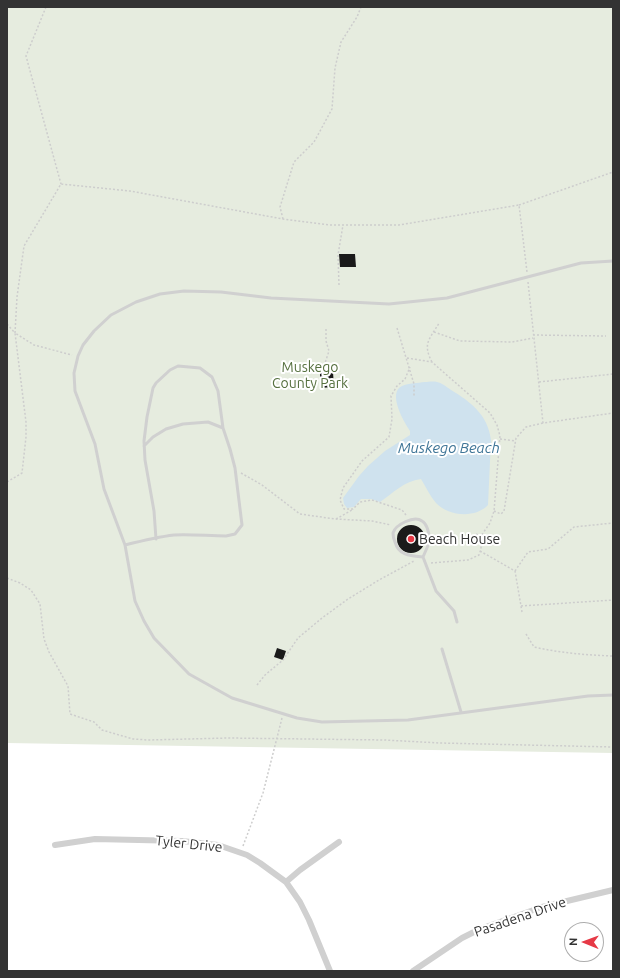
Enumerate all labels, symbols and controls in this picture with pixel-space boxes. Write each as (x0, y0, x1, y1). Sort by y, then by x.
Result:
park label: Muskego County Park (272, 359, 348, 392)
water label: Muskego Beach (398, 439, 500, 457)
place label: Beach House (419, 531, 500, 547)
marker: Beach House (406, 534, 416, 544)
street label: Tyler Drive (155, 832, 223, 856)
street label: Pasadena Drive (472, 893, 568, 941)
north arrow (564, 922, 604, 962)
text: N (567, 938, 579, 946)

